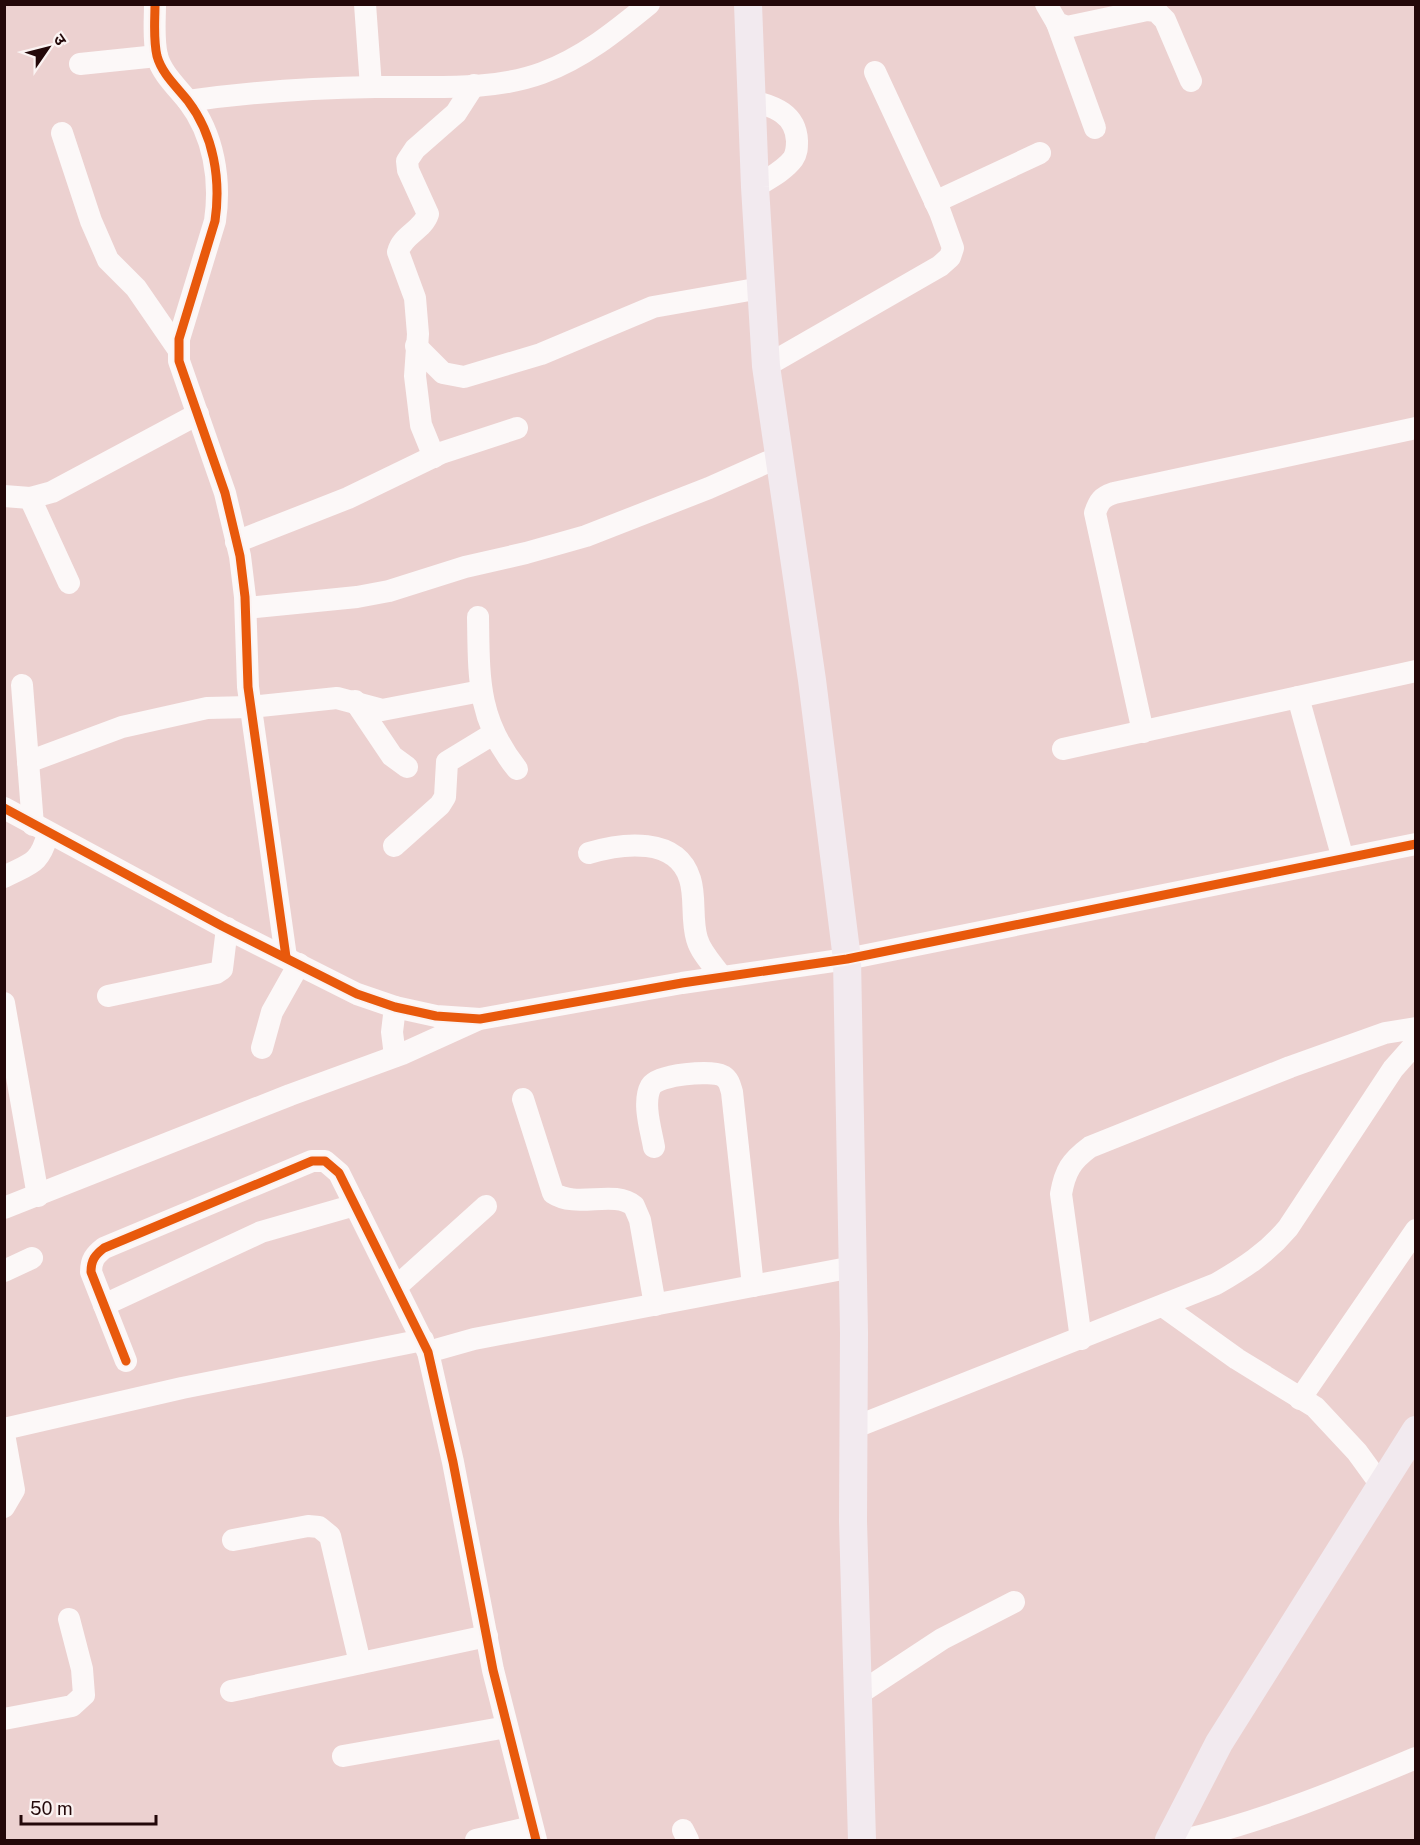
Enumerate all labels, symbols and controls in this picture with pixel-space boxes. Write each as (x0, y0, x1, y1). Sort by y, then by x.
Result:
north arrow (18, 18, 78, 78)
text: उ (49, 30, 71, 49)
scale bar (21, 1788, 156, 1826)
text: 50 m (30, 1798, 73, 1819)

